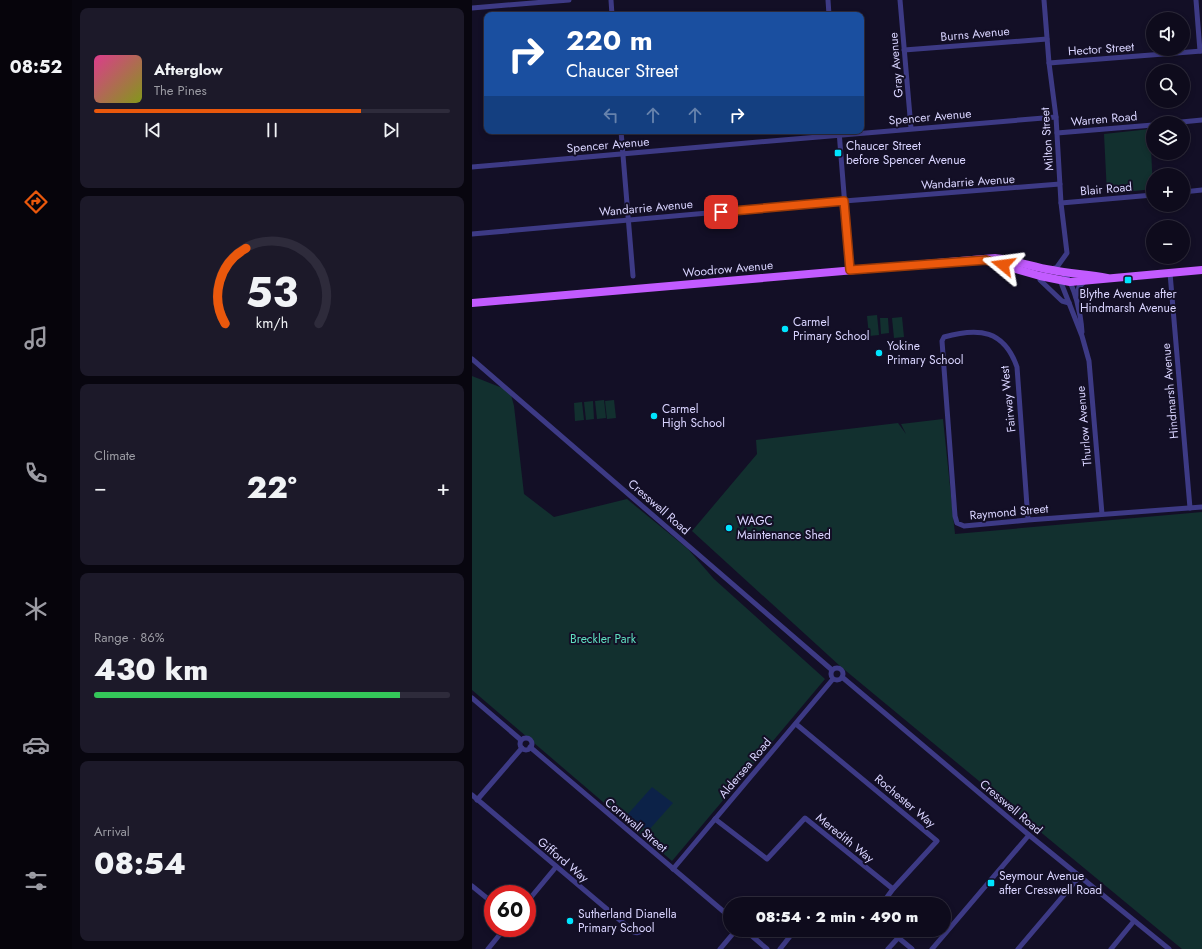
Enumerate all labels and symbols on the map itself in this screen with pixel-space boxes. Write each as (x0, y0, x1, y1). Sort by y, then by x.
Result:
street label: Burns Avenue (940, 22, 1010, 46)
street label: Gray Avenue (884, 32, 908, 98)
street label: Hector Street (1067, 38, 1135, 60)
street label: Spencer Avenue (888, 104, 972, 130)
street label: Milton Street (1036, 107, 1058, 171)
street label: Warren Road (1070, 107, 1138, 131)
street label: Spencer Avenue (566, 132, 650, 158)
place label: Chaucer Street before Spencer Avenue (846, 137, 966, 169)
marker: Chaucer Street before Spencer Avenue (833, 148, 843, 158)
street label: Wandarrie Avenue (921, 170, 1015, 194)
street label: Blair Road (1079, 178, 1133, 200)
street label: Wandarrie Avenue (598, 195, 694, 221)
pin (704, 195, 738, 229)
position arrow (982, 244, 1024, 286)
street label: Woodrow Avenue (682, 256, 774, 282)
marker: Blythe Avenue after Hindmarsh Avenue (1123, 275, 1133, 285)
place label: Blythe Avenue after Hindmarsh Avenue (1079, 285, 1177, 317)
place label: Carmel Primary School (793, 313, 870, 345)
marker: Carmel Primary School (780, 324, 790, 334)
place label: Yokine Primary School (887, 337, 964, 369)
street label: Hindmarsh Avenue (1157, 342, 1183, 440)
marker: Yokine Primary School (874, 348, 884, 358)
street label: Fairway West (996, 365, 1020, 433)
street label: Thurlow Avenue (1072, 385, 1096, 467)
place label: Carmel High School (662, 400, 725, 432)
marker: Carmel High School (649, 411, 659, 421)
street label: Cresswell Road (624, 475, 694, 539)
street label: Raymond Street (969, 500, 1049, 524)
place label: WAGC Maintenance Shed (737, 512, 831, 544)
marker: WAGC Maintenance Shed (724, 523, 734, 533)
park label: Breckler Park (570, 630, 637, 648)
street label: Aldersea Road (714, 734, 776, 802)
street label: Rochester Way (871, 770, 940, 832)
street label: Cresswell Road (976, 775, 1046, 839)
street label: Cornwall Street (601, 793, 671, 857)
street label: Meredith Way (812, 809, 879, 868)
street label: Gifford Way (533, 833, 593, 887)
place label: Seymour Avenue after Cresswell Road (999, 867, 1102, 899)
marker: Seymour Avenue after Cresswell Road (986, 878, 996, 888)
speed limit sign: 60 (484, 885, 536, 937)
place label: Sutherland Dianella Primary School (578, 905, 677, 937)
marker: Sutherland Dianella Primary School (565, 916, 575, 926)

